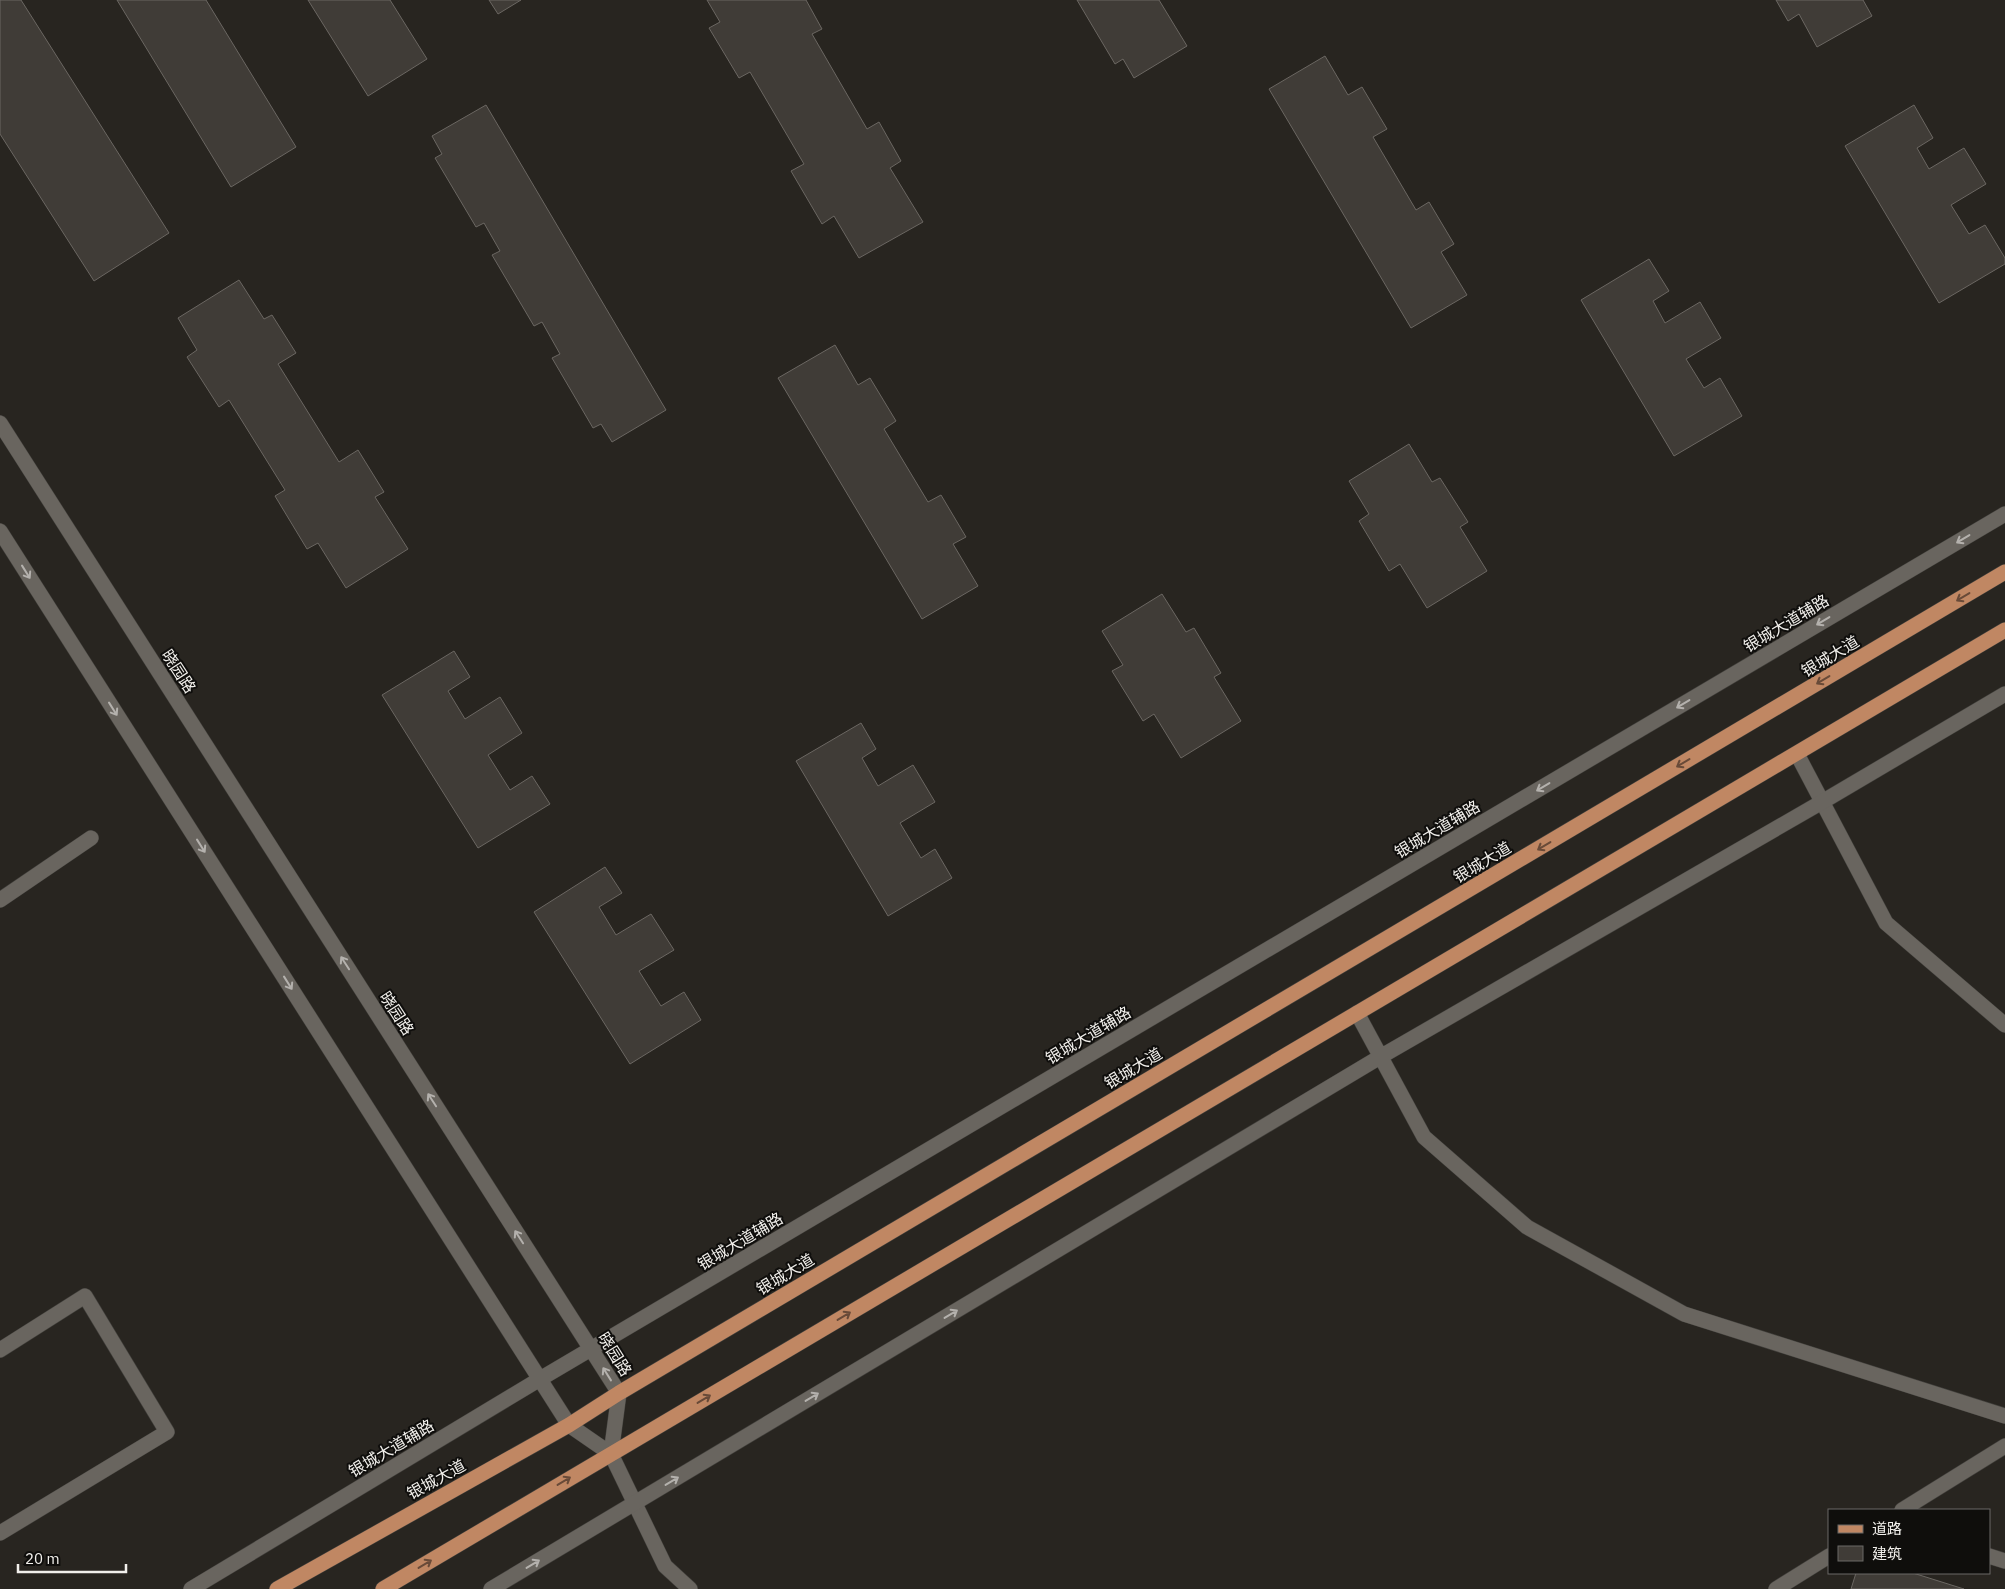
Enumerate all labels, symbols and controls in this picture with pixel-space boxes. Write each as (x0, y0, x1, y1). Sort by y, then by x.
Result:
one-way arrow (1956, 534, 1971, 544)
one-way arrow (21, 565, 31, 579)
street label: 银城大道辅路 (1740, 590, 1832, 656)
one-way arrow (1957, 593, 1971, 603)
one-way arrow (1817, 617, 1831, 627)
street label: 银城大道 (1798, 631, 1862, 681)
street label: 晓园路 (158, 645, 200, 697)
one-way arrow (1816, 675, 1831, 685)
one-way arrow (1677, 700, 1691, 710)
one-way arrow (108, 702, 119, 716)
one-way arrow (1677, 758, 1691, 768)
one-way arrow (1537, 782, 1551, 792)
street label: 银城大道辅路 (1391, 796, 1483, 862)
street label: 银城大道 (1450, 837, 1514, 887)
one-way arrow (196, 839, 206, 853)
one-way arrow (1537, 841, 1551, 851)
one-way arrow (339, 956, 349, 970)
one-way arrow (283, 976, 293, 990)
street label: 晓园路 (376, 987, 418, 1039)
street label: 银城大道辅路 (1042, 1002, 1134, 1068)
street label: 银城大道 (1101, 1043, 1165, 1093)
one-way arrow (427, 1093, 437, 1107)
street label: 银城大道辅路 (694, 1208, 786, 1274)
one-way arrow (514, 1230, 524, 1244)
street label: 银城大道 (753, 1249, 817, 1299)
one-way arrow (944, 1308, 958, 1318)
one-way arrow (837, 1311, 852, 1321)
street label: 晓园路 (594, 1328, 636, 1380)
one-way arrow (601, 1367, 612, 1381)
one-way arrow (804, 1392, 818, 1402)
one-way arrow (697, 1393, 711, 1403)
street label: 银城大道辅路 (345, 1415, 437, 1481)
street label: 银城大道 (403, 1455, 469, 1503)
one-way arrow (665, 1475, 679, 1485)
one-way arrow (557, 1476, 571, 1486)
legend (1828, 1509, 1990, 1574)
text: 道路 (1872, 1519, 1902, 1538)
scale bar (18, 1542, 125, 1574)
text: 建筑 (1872, 1544, 1902, 1563)
text: 20 m (25, 1549, 60, 1568)
one-way arrow (525, 1558, 539, 1568)
one-way arrow (417, 1559, 431, 1569)

